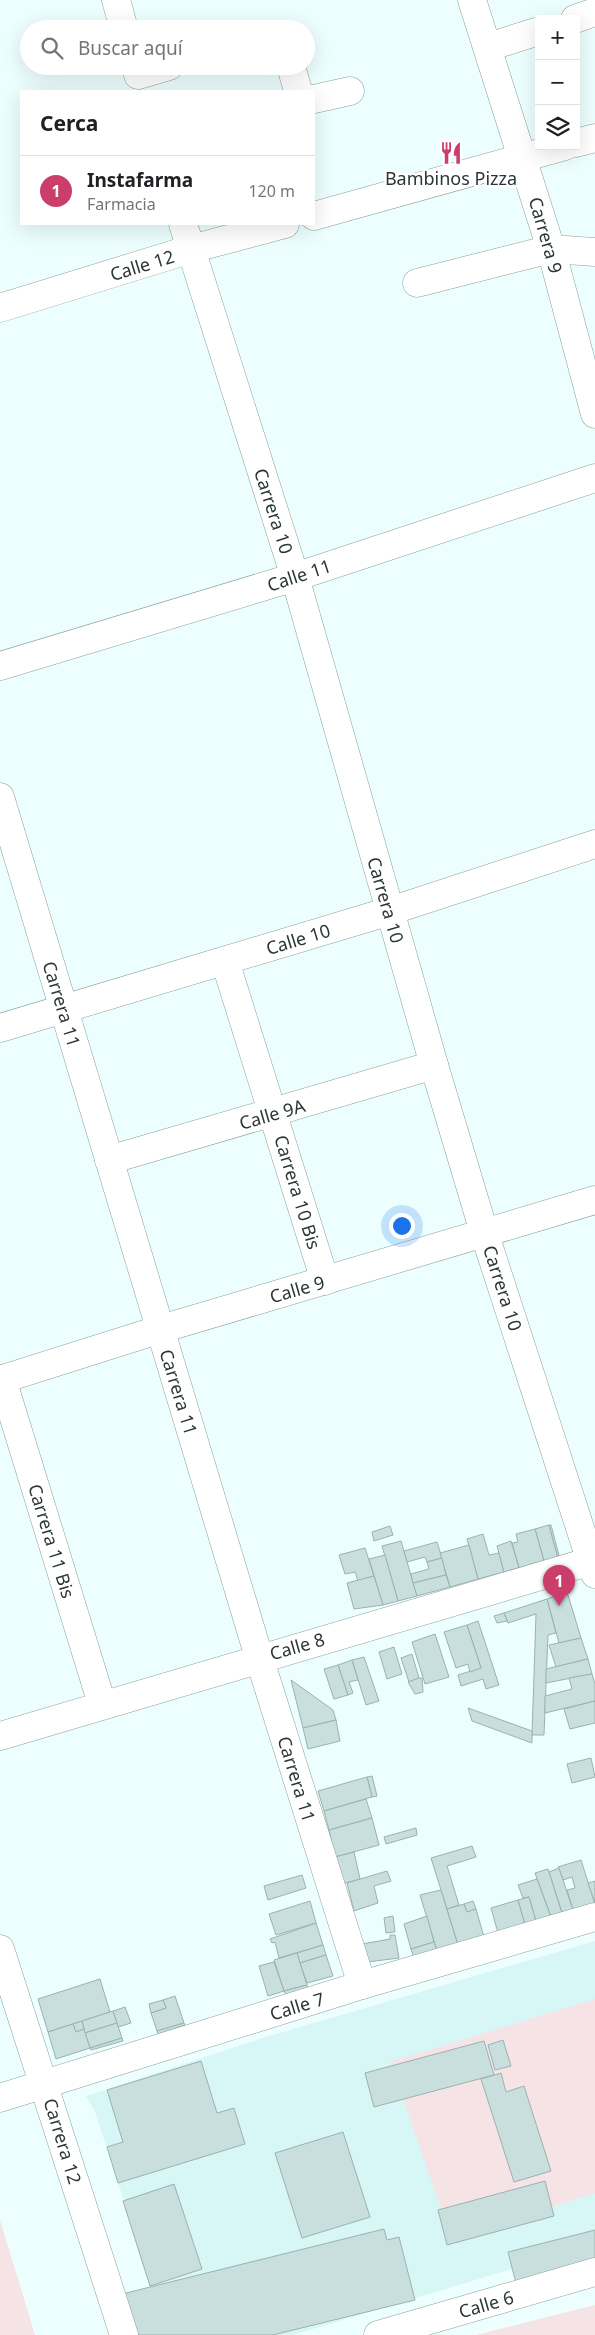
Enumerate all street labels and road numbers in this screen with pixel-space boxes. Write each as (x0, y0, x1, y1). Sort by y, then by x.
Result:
street label: Carrera 9 (524, 194, 568, 276)
street label: Calle 12 (107, 244, 177, 286)
street label: Carrera 10 (249, 465, 299, 557)
street label: Calle 11 (264, 553, 334, 597)
street label: Carrera 10 (362, 854, 410, 946)
street label: Calle 10 (263, 918, 333, 960)
street label: Carrera 11 (38, 958, 86, 1050)
street label: Calle 9A (236, 1093, 308, 1135)
street label: Carrera 10 Bis (269, 1132, 327, 1252)
street label: Carrera 10 (478, 1242, 528, 1334)
street label: Calle 9 (267, 1270, 327, 1308)
street label: Carrera 11 (155, 1346, 203, 1438)
street label: Carrera 11 Bis (23, 1481, 81, 1601)
street label: Calle 8 (267, 1627, 327, 1665)
street label: Carrera 11 (273, 1733, 321, 1825)
street label: Calle 7 (267, 1986, 327, 2026)
street label: Carrera 12 (39, 2095, 87, 2187)
street label: Calle 6 (456, 2285, 516, 2323)

